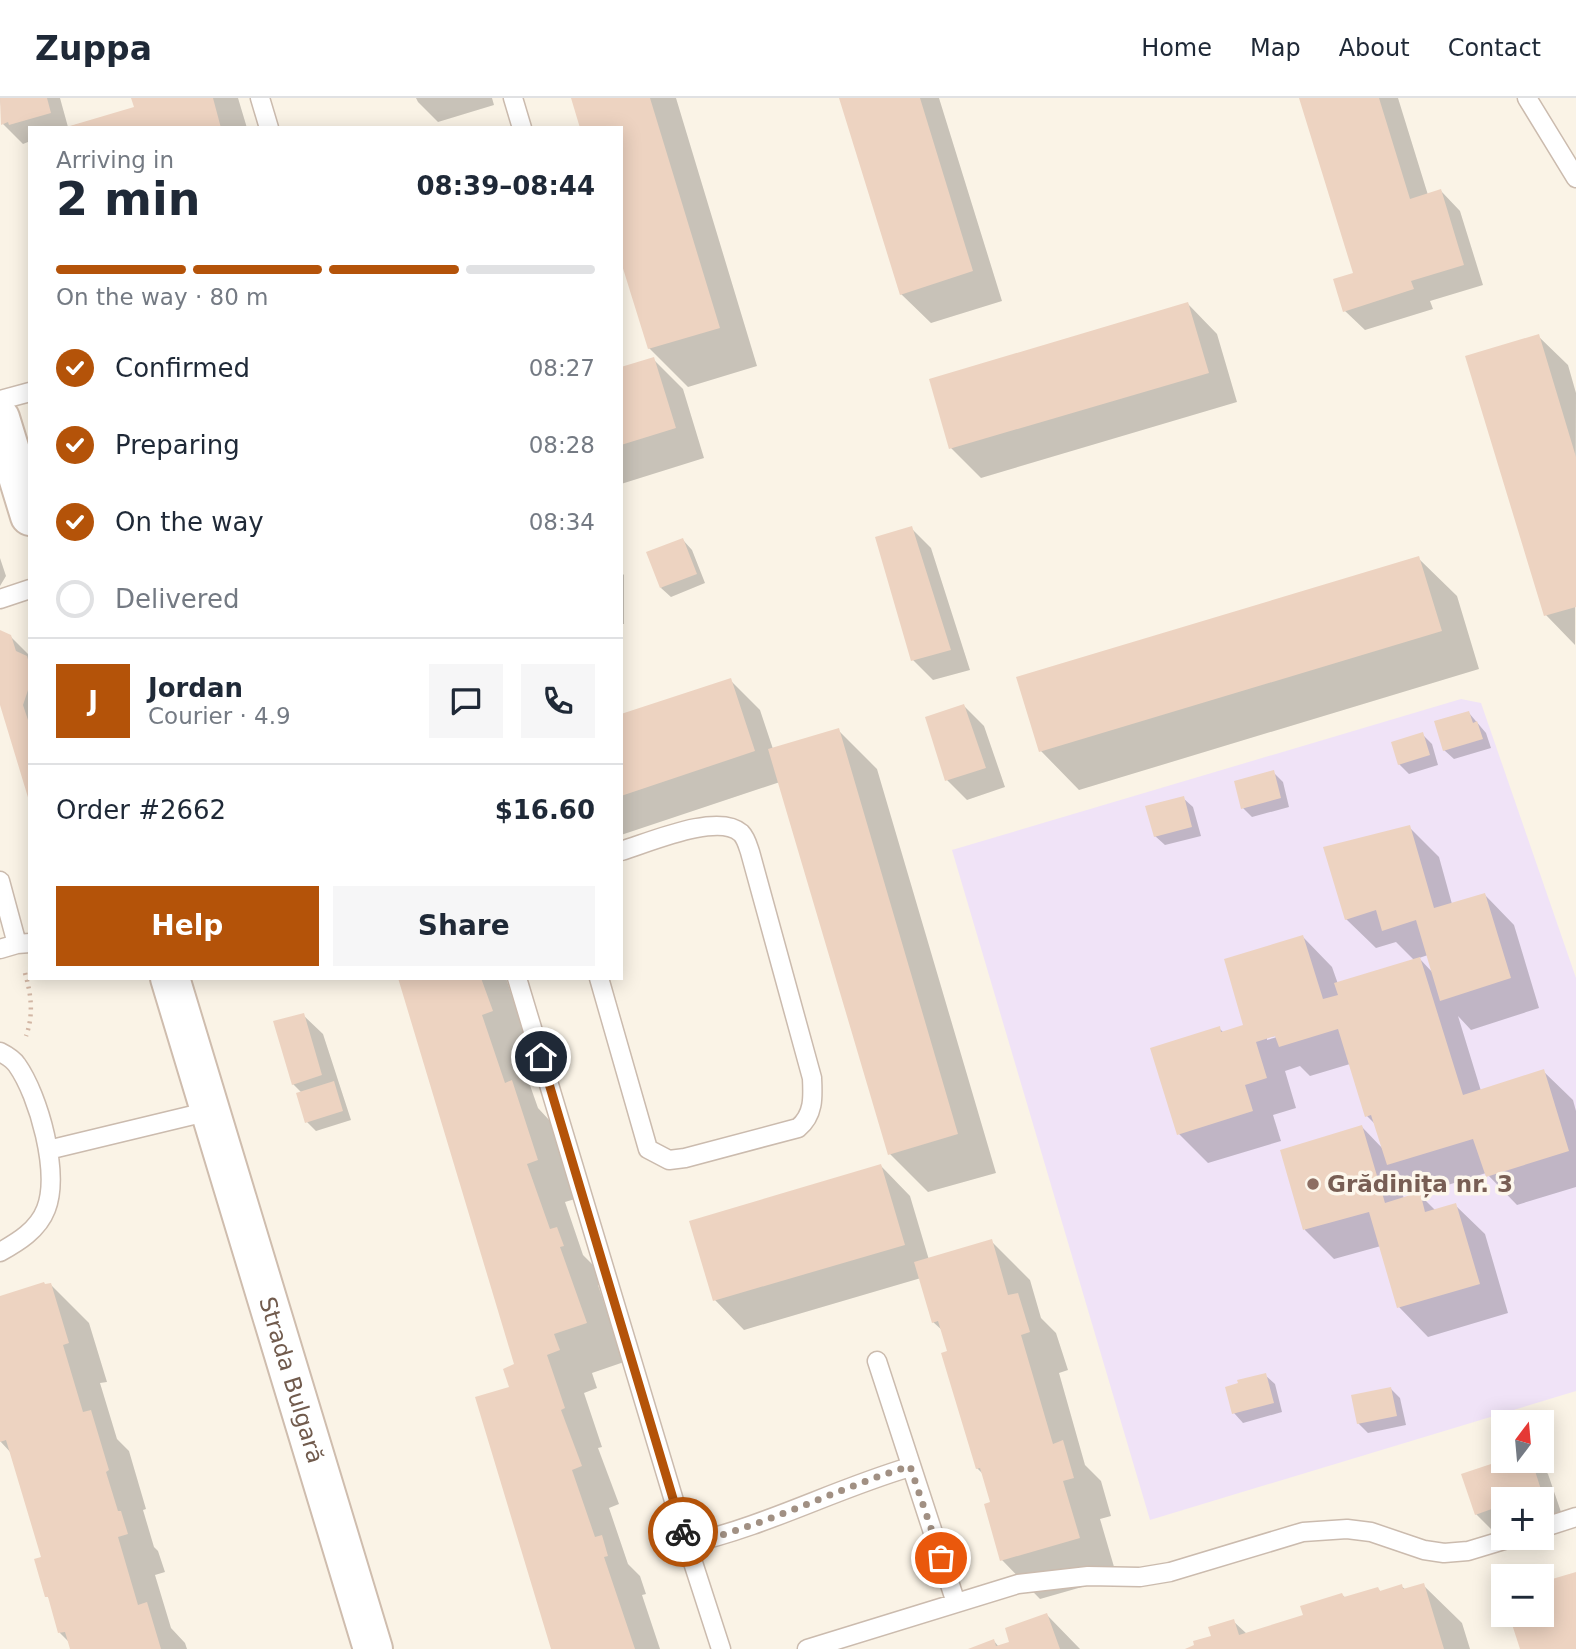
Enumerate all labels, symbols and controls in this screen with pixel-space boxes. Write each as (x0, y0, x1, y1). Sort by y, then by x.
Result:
text: Zuppa (35, 29, 152, 68)
text: Home (1141, 34, 1212, 62)
text: Map (1250, 34, 1301, 62)
text: About (1339, 34, 1410, 62)
text: Contact (1448, 34, 1541, 62)
text: Arriving in (56, 147, 174, 173)
text: 08:39–08:44 (416, 171, 595, 201)
text: 2 min (56, 172, 200, 226)
text: On the way · 80 m (56, 284, 268, 310)
icon: check (56, 349, 94, 387)
text: Confirmed (115, 353, 250, 383)
text: 08:27 (529, 355, 595, 381)
icon: check (56, 426, 94, 464)
text: Preparing (115, 430, 240, 460)
text: 08:28 (529, 432, 595, 458)
icon: check (56, 503, 94, 541)
text: On the way (115, 507, 264, 537)
text: 08:34 (529, 509, 595, 535)
text: Delivered (115, 584, 239, 614)
button: chat (429, 664, 503, 738)
button: phone (521, 664, 595, 738)
text: Jordan (148, 673, 243, 703)
text: J (88, 686, 98, 716)
text: Courier · 4.9 (148, 703, 291, 729)
text: Order #2662 (56, 795, 226, 825)
text: $16.60 (495, 795, 595, 825)
button: Help (56, 886, 319, 966)
button: Share (333, 886, 595, 966)
pin (511, 1027, 571, 1087)
icon: home (522, 1038, 560, 1076)
place label: Grădinița nr. 3 (1327, 1171, 1513, 1198)
marker: Grădinița nr. 3 (1305, 1176, 1321, 1192)
street label: Strada Bulgară (254, 1294, 329, 1466)
north arrow (1491, 1410, 1554, 1474)
map controls (1491, 1410, 1554, 1627)
button: + (1491, 1487, 1554, 1550)
courier (648, 1497, 718, 1567)
icon: bike (664, 1513, 702, 1551)
pin (911, 1528, 971, 1588)
icon: bag (922, 1539, 960, 1577)
button: − (1491, 1564, 1554, 1627)

